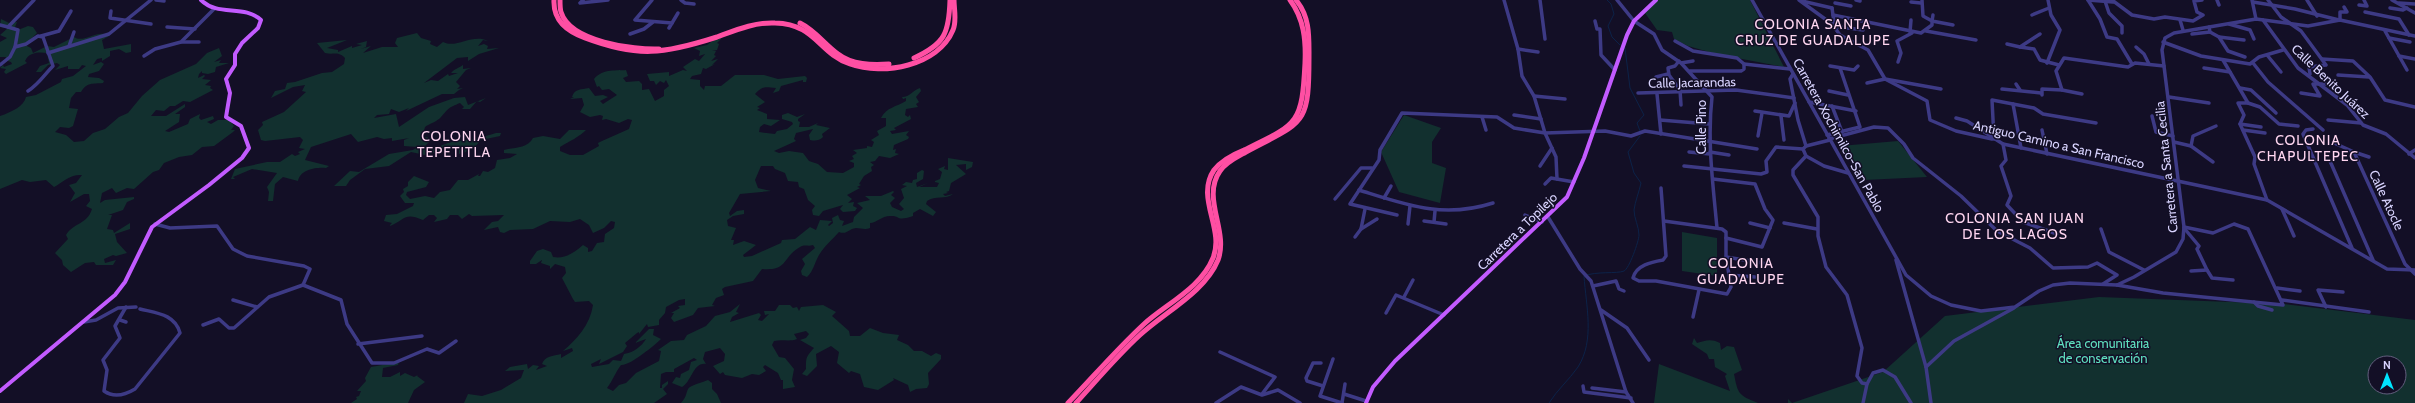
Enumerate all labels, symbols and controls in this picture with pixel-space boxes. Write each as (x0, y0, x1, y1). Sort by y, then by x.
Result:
district label: COLONIA SANTA CRUZ DE GUADALUPE (1735, 15, 1891, 49)
street label: Calle Benito Juárez (2288, 40, 2374, 122)
street label: Carretera Xochimilco-San Pablo (1790, 55, 1888, 215)
street label: Calle Jacarandas (1648, 73, 1737, 91)
street label: Calle Pino (1693, 100, 1709, 154)
street label: Carretera a Santa Cecilia (2151, 100, 2181, 233)
street label: Antiguo Camino a San Francisco (1972, 116, 2146, 172)
district label: COLONIA TEPETITLA (417, 127, 491, 161)
district label: COLONIA CHAPULTEPEC (2257, 131, 2359, 165)
street label: Calle Atocle (2366, 167, 2408, 233)
street label: Carretera a Topilejo (1474, 189, 1561, 274)
district label: COLONIA SAN JUAN DE LOS LAGOS (1945, 209, 2085, 243)
district label: COLONIA GUADALUPE (1697, 254, 1785, 288)
park label: Área comunitaria de conservación (2057, 334, 2150, 366)
north arrow (2367, 355, 2407, 395)
text: N (2383, 358, 2391, 372)

